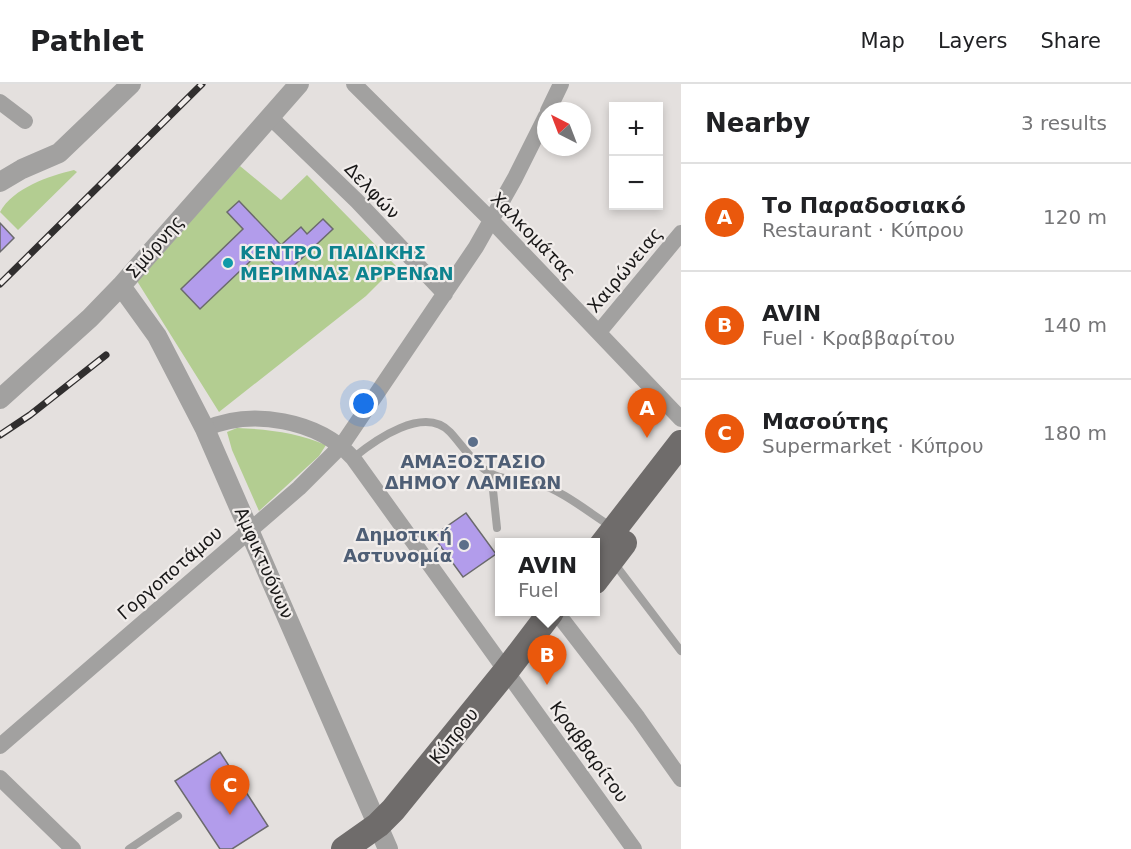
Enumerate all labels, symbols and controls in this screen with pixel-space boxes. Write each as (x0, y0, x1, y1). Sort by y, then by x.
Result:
text: Pathlet (30, 25, 144, 58)
text: Map (861, 29, 905, 53)
text: Layers (938, 29, 1007, 53)
text: Share (1040, 29, 1101, 53)
north arrow (537, 102, 591, 156)
map controls (609, 102, 663, 210)
button: + (609, 102, 663, 156)
text: Nearby (705, 108, 810, 138)
text: 3 results (1021, 111, 1107, 135)
button: − (609, 156, 663, 210)
street label: Δελφών (341, 158, 404, 223)
street label: Χαλκομάτας (487, 188, 580, 284)
text: Το Παραδοσιακό (762, 193, 966, 218)
text: A (717, 205, 732, 229)
text: 120 m (1043, 205, 1107, 229)
street label: Σμύρνης (122, 211, 188, 283)
text: Restaurant · Κύπρου (762, 218, 964, 242)
street label: Χαιρώνειας (583, 223, 666, 317)
place label: ΚΕΝΤΡΟ ΠΑΙΔΙΚΗΣ ΜΕΡΙΜΝΑΣ ΑΡΡΕΝΩΝ (240, 242, 454, 284)
marker: ΚΕΝΤΡΟ ΠΑΙΔΙΚΗΣ ΜΕΡΙΜΝΑΣ ΑΡΡΕΝΩΝ (221, 256, 235, 270)
text: AVIN (762, 301, 821, 326)
text: B (717, 313, 732, 337)
text: 140 m (1043, 313, 1107, 337)
text: Fuel · Κραββαρίτου (762, 326, 955, 350)
pin: A (628, 388, 666, 438)
your location (349, 389, 378, 418)
text: Μασούτης (762, 409, 889, 434)
text: C (717, 421, 732, 445)
text: 180 m (1043, 421, 1107, 445)
text: Supermarket · Κύπρου (762, 434, 984, 458)
marker: ΑΜΑΞΟΣΤΑΣΙΟ ΔΗΜΟΥ ΛΑΜΙΕΩΝ (466, 435, 480, 449)
place label: ΑΜΑΞΟΣΤΑΣΙΟ ΔΗΜΟΥ ΛΑΜΙΕΩΝ (385, 451, 561, 493)
street label: Αμφικτυόνων (231, 504, 298, 622)
street label: Γοργοποτάμου (113, 522, 226, 624)
place label: Δημοτική Αστυνομία (343, 524, 452, 566)
marker: Δημοτική Αστυνομία (457, 538, 471, 552)
popup (495, 538, 600, 616)
text: AVIN (518, 553, 577, 578)
text: Fuel (518, 578, 559, 602)
pin: B (528, 636, 566, 685)
street label: Κραββαρίτου (546, 697, 633, 806)
street label: Κύπρου (425, 703, 483, 768)
pin: C (210, 766, 250, 815)

